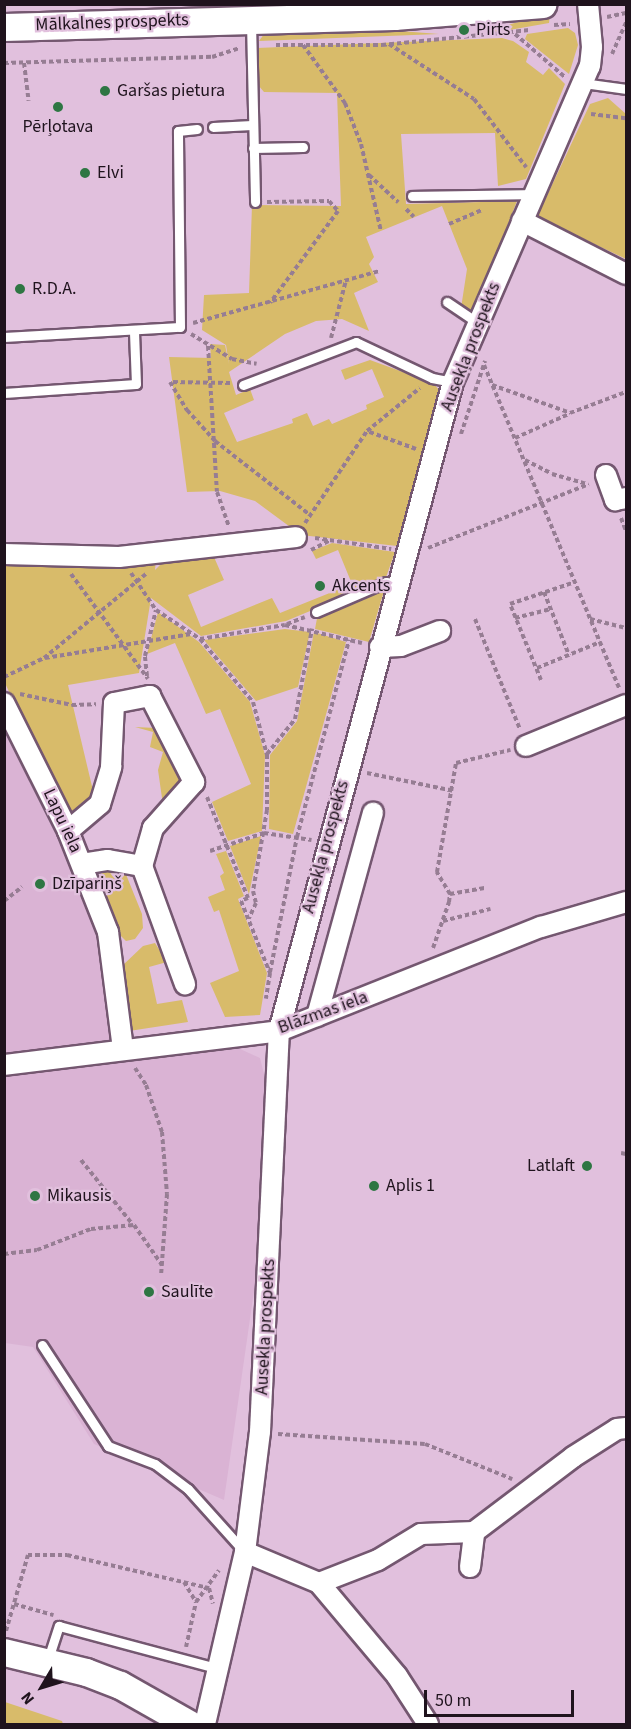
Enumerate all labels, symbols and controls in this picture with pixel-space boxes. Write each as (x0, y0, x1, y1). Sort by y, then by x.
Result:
street label: Mālkalnes prospekts (35, 10, 189, 36)
place label: Pirts (476, 19, 510, 41)
marker: Pirts (457, 23, 471, 37)
place label: Garšas pietura (117, 80, 225, 102)
marker: Garšas pietura (98, 84, 112, 98)
marker: Pērļotava (51, 100, 65, 114)
place label: Pērļotava (23, 116, 93, 138)
place label: Elvi (97, 162, 124, 184)
marker: Elvi (78, 166, 92, 180)
place label: R.D.A. (32, 278, 77, 300)
street label: Ausekļa prospekts (436, 280, 506, 414)
marker: R.D.A. (13, 282, 27, 296)
place label: Akcents (332, 575, 390, 597)
marker: Akcents (313, 579, 327, 593)
street label: Ausekļa prospekts (298, 778, 354, 916)
street label: Lapu iela (38, 786, 86, 856)
place label: Dzīpariņš (52, 873, 122, 895)
marker: Dzīpariņš (33, 877, 47, 891)
street label: Blāzmas iela (275, 987, 371, 1039)
place label: Latlaft (527, 1155, 575, 1177)
marker: Latlaft (580, 1159, 594, 1173)
place label: Aplis 1 (386, 1175, 435, 1197)
marker: Aplis 1 (367, 1179, 381, 1193)
place label: Mikausis (47, 1185, 112, 1207)
marker: Mikausis (28, 1189, 42, 1203)
street label: Ausekļa prospekts (252, 1258, 280, 1396)
place label: Saulīte (161, 1281, 213, 1303)
marker: Saulīte (142, 1285, 156, 1299)
north arrow (12, 1657, 72, 1717)
scale bar (427, 1678, 577, 1716)
text: N (16, 1687, 40, 1709)
text: 50 m (435, 1688, 471, 1713)

